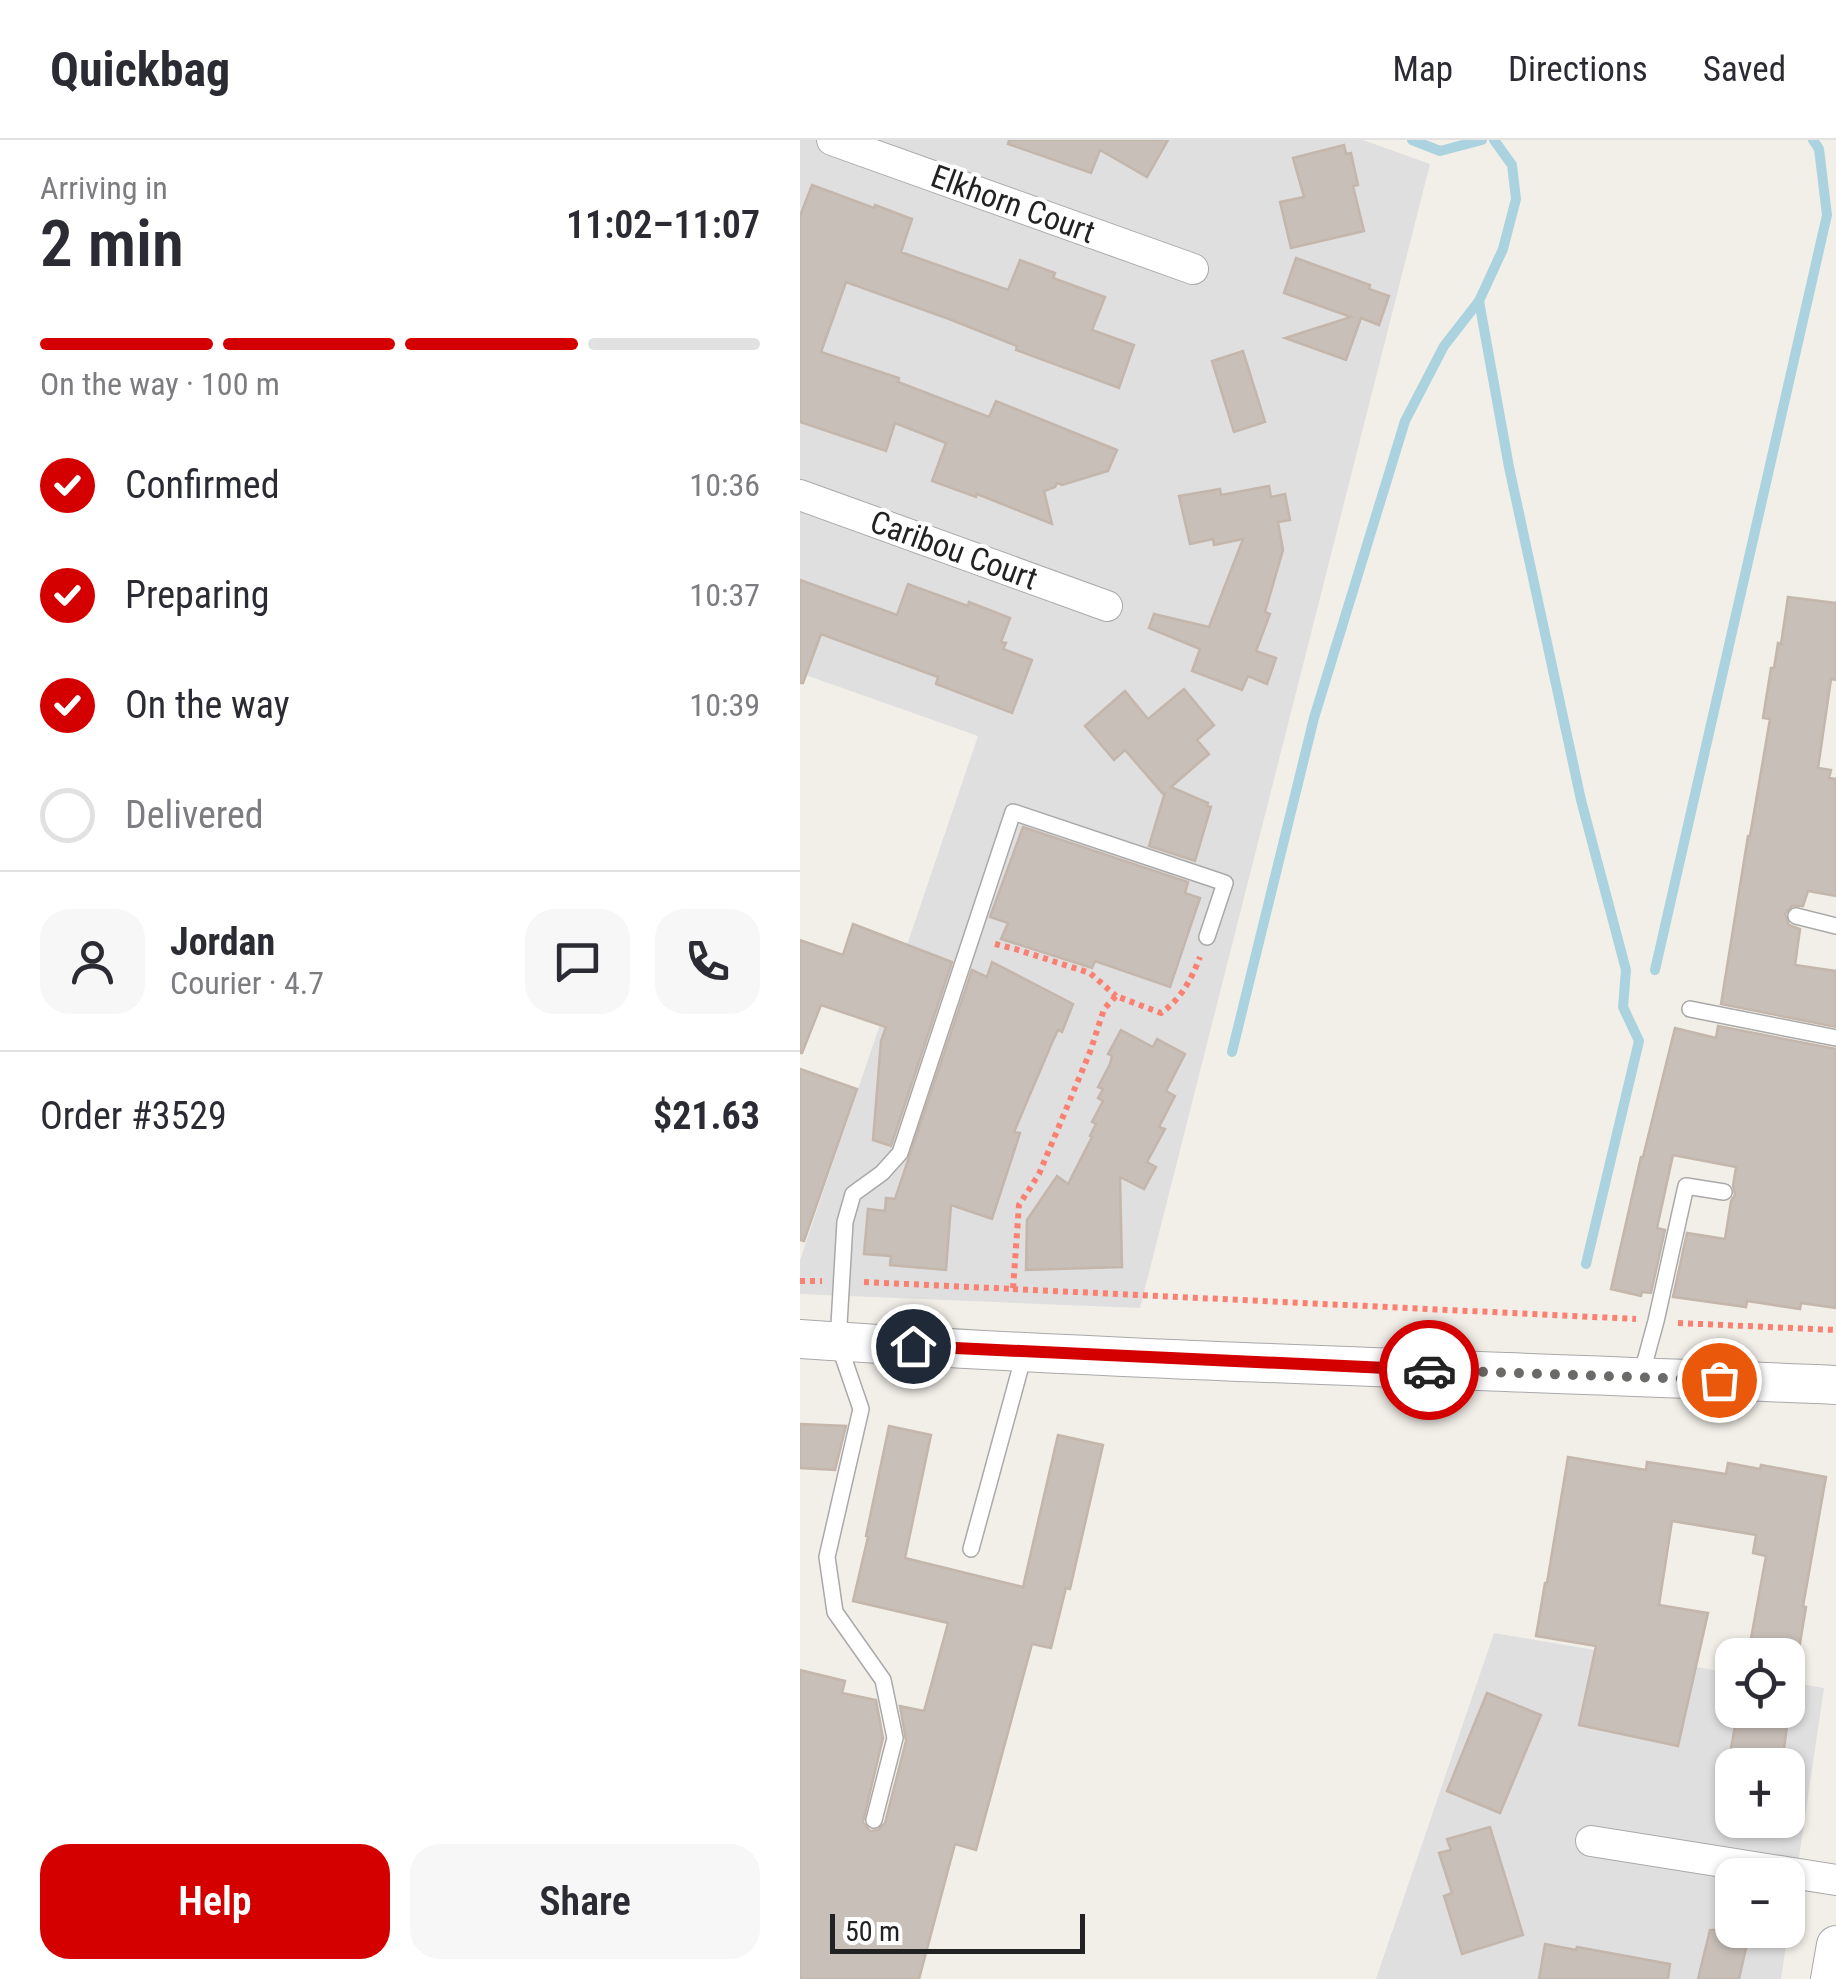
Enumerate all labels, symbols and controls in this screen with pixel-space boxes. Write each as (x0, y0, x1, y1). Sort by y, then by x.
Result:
text: Quickbag (50, 41, 230, 98)
text: Map (1393, 49, 1453, 90)
text: Directions (1508, 49, 1648, 90)
text: Saved (1703, 49, 1786, 90)
street label: Elkhorn Court (926, 157, 1100, 251)
text: Arriving in (40, 169, 168, 207)
text: 11:02–11:07 (566, 203, 760, 247)
text: 2 min (40, 206, 184, 282)
text: On the way · 100 m (40, 365, 280, 403)
icon: check (40, 458, 95, 513)
text: Confirmed (125, 463, 280, 507)
text: 10:36 (689, 466, 760, 504)
street label: Caribou Court (865, 502, 1043, 598)
icon: check (40, 568, 95, 623)
text: Preparing (125, 573, 270, 617)
text: 10:37 (689, 576, 760, 614)
icon: check (40, 678, 95, 733)
text: On the way (125, 683, 290, 727)
text: 10:39 (689, 686, 760, 724)
text: Delivered (125, 793, 264, 837)
button: person (40, 909, 145, 1014)
button: chat (525, 909, 630, 1014)
button: phone (655, 909, 760, 1014)
text: Jordan (170, 920, 275, 964)
text: Courier · 4.7 (170, 964, 324, 1002)
text: Order #3529 (40, 1094, 227, 1138)
text: $21.63 (653, 1094, 760, 1138)
pin (871, 1304, 956, 1389)
icon: home (886, 1319, 941, 1374)
courier (1379, 1320, 1479, 1420)
pin (1677, 1338, 1762, 1423)
icon: car (1402, 1343, 1457, 1398)
icon: bag (1692, 1353, 1747, 1408)
map controls (1715, 1638, 1805, 1948)
button: locate (1715, 1638, 1805, 1728)
button: + (1715, 1748, 1805, 1838)
button: Help (40, 1844, 390, 1959)
button: Share (410, 1844, 760, 1959)
button: − (1715, 1858, 1805, 1948)
scale bar (830, 1909, 1085, 1954)
text: 50 m (845, 1915, 900, 1948)

